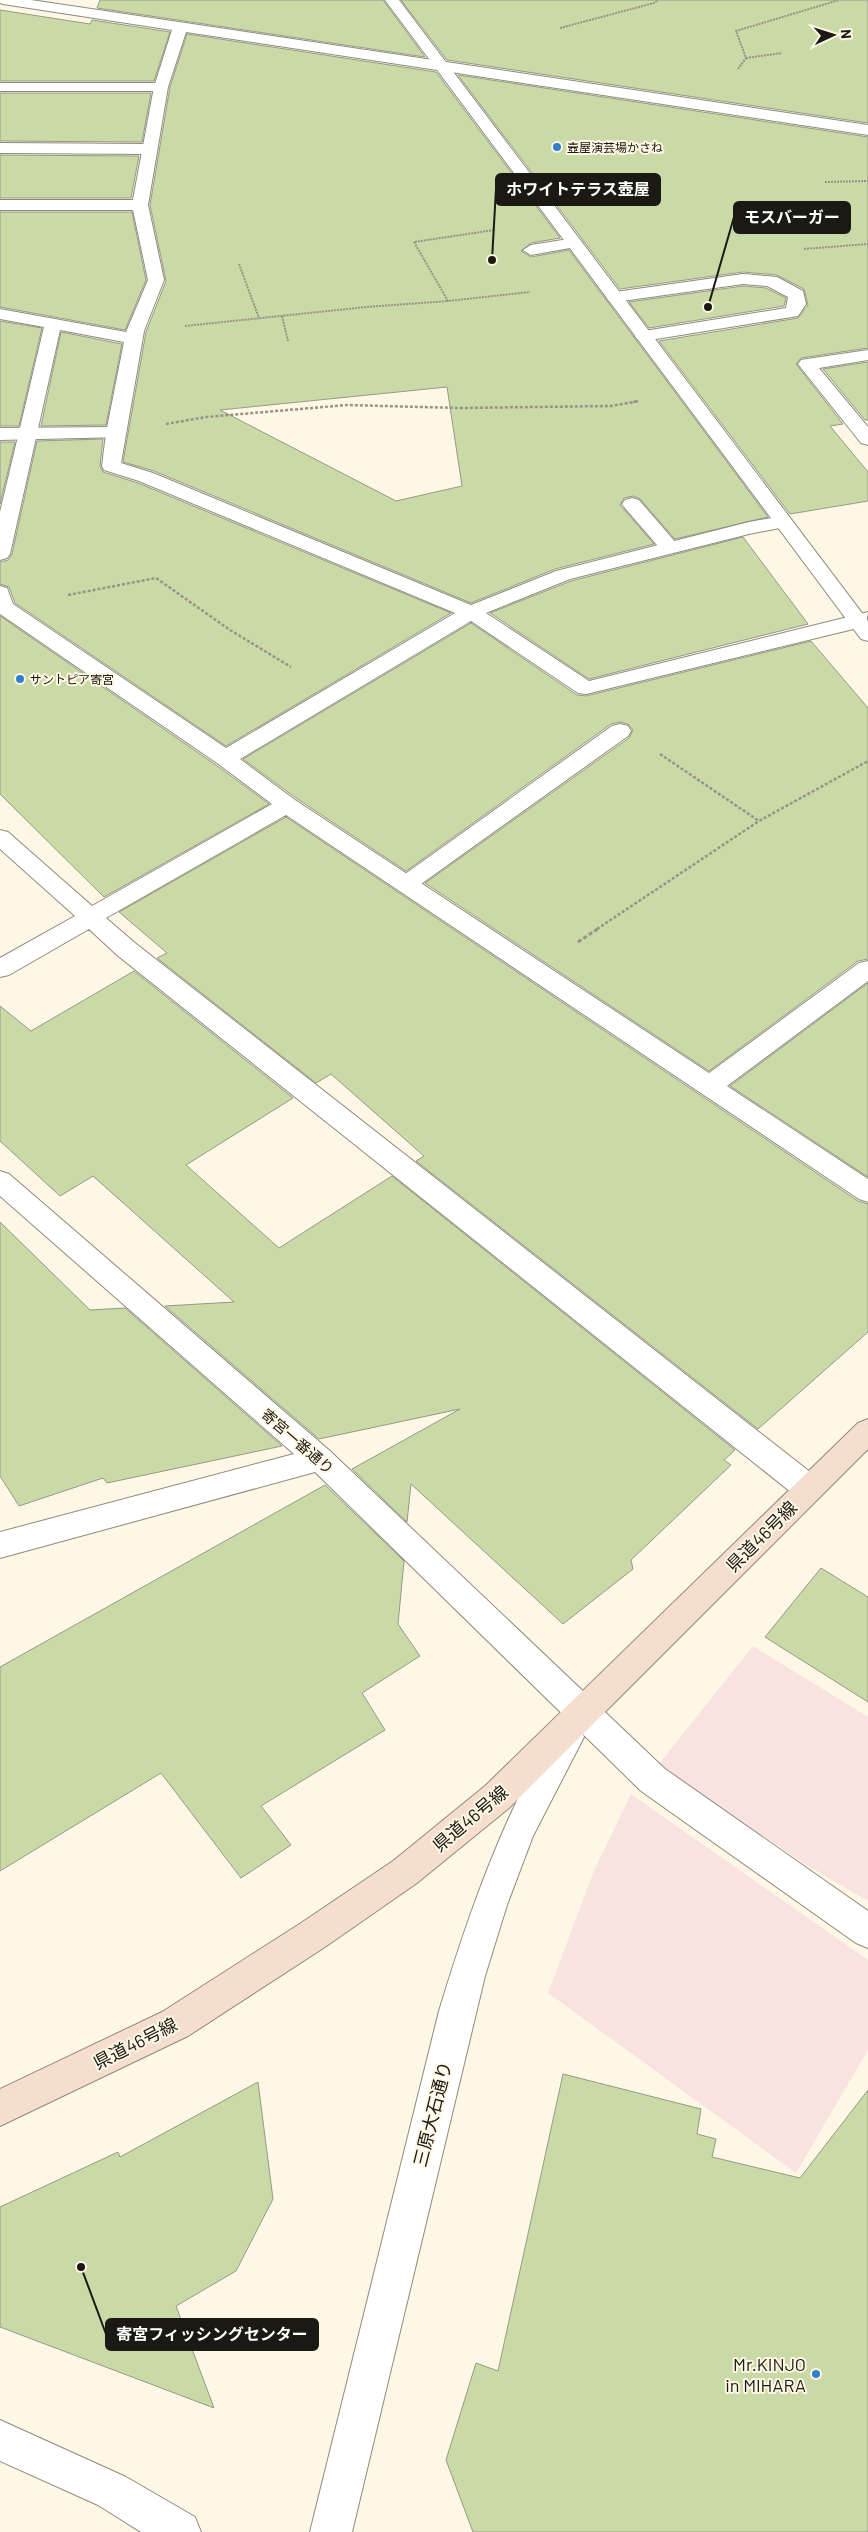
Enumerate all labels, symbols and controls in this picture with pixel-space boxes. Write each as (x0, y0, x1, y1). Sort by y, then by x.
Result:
north arrow (808, 10, 858, 60)
text: N (838, 29, 855, 39)
place label: 壼屋演芸場かさね (567, 140, 663, 154)
marker: 壼屋演芸場かさね (551, 141, 563, 153)
callout: ホワイトテラス壺屋 (496, 174, 660, 205)
text: ホワイトテラス壺屋 (506, 179, 650, 198)
callout: モスバーガー (734, 202, 850, 233)
text: モスバーガー (744, 207, 840, 226)
place label: サントピア寄宮 (30, 672, 114, 686)
marker: サントピア寄宮 (14, 673, 26, 685)
street label: 寄宮一番通り (258, 1405, 338, 1477)
street label: 県道46号線 (721, 1496, 801, 1576)
street label: 県道46号線 (428, 1780, 512, 1856)
street label: 県道46号線 (89, 2012, 181, 2074)
street label: 三原大石通り (408, 2059, 456, 2169)
callout: 寄宮フィッシングセンター (106, 2319, 318, 2350)
text: 寄宮フィッシングセンター (116, 2324, 308, 2343)
place label: Mr.KINJO in MIHARA (725, 2353, 806, 2396)
marker: Mr.KINJO in MIHARA (810, 2368, 822, 2380)

